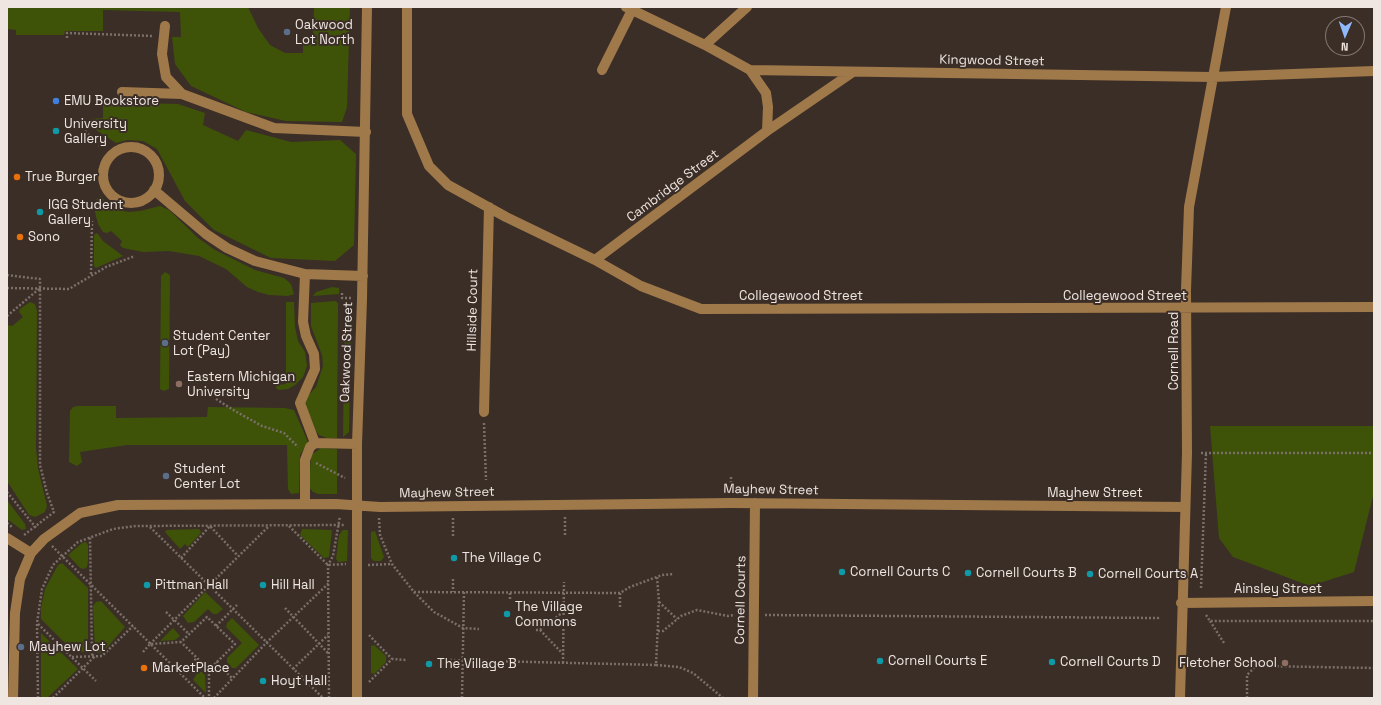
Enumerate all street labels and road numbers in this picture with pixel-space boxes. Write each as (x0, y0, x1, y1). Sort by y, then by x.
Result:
street label: Kingwood Street (939, 52, 1045, 70)
street label: Cambridge Street (624, 146, 722, 226)
street label: Hillside Court (464, 268, 482, 352)
street label: Collegewood Street (739, 288, 863, 304)
street label: Collegewood Street (1063, 288, 1187, 304)
street label: Oakwood Street (337, 301, 357, 403)
street label: Cornell Road (1166, 312, 1182, 390)
street label: Mayhew Street (723, 481, 819, 499)
street label: Mayhew Street (399, 484, 495, 502)
street label: Mayhew Street (1047, 485, 1143, 501)
street label: Cornell Courts (732, 556, 750, 644)
street label: Ainsley Street (1234, 581, 1322, 597)

